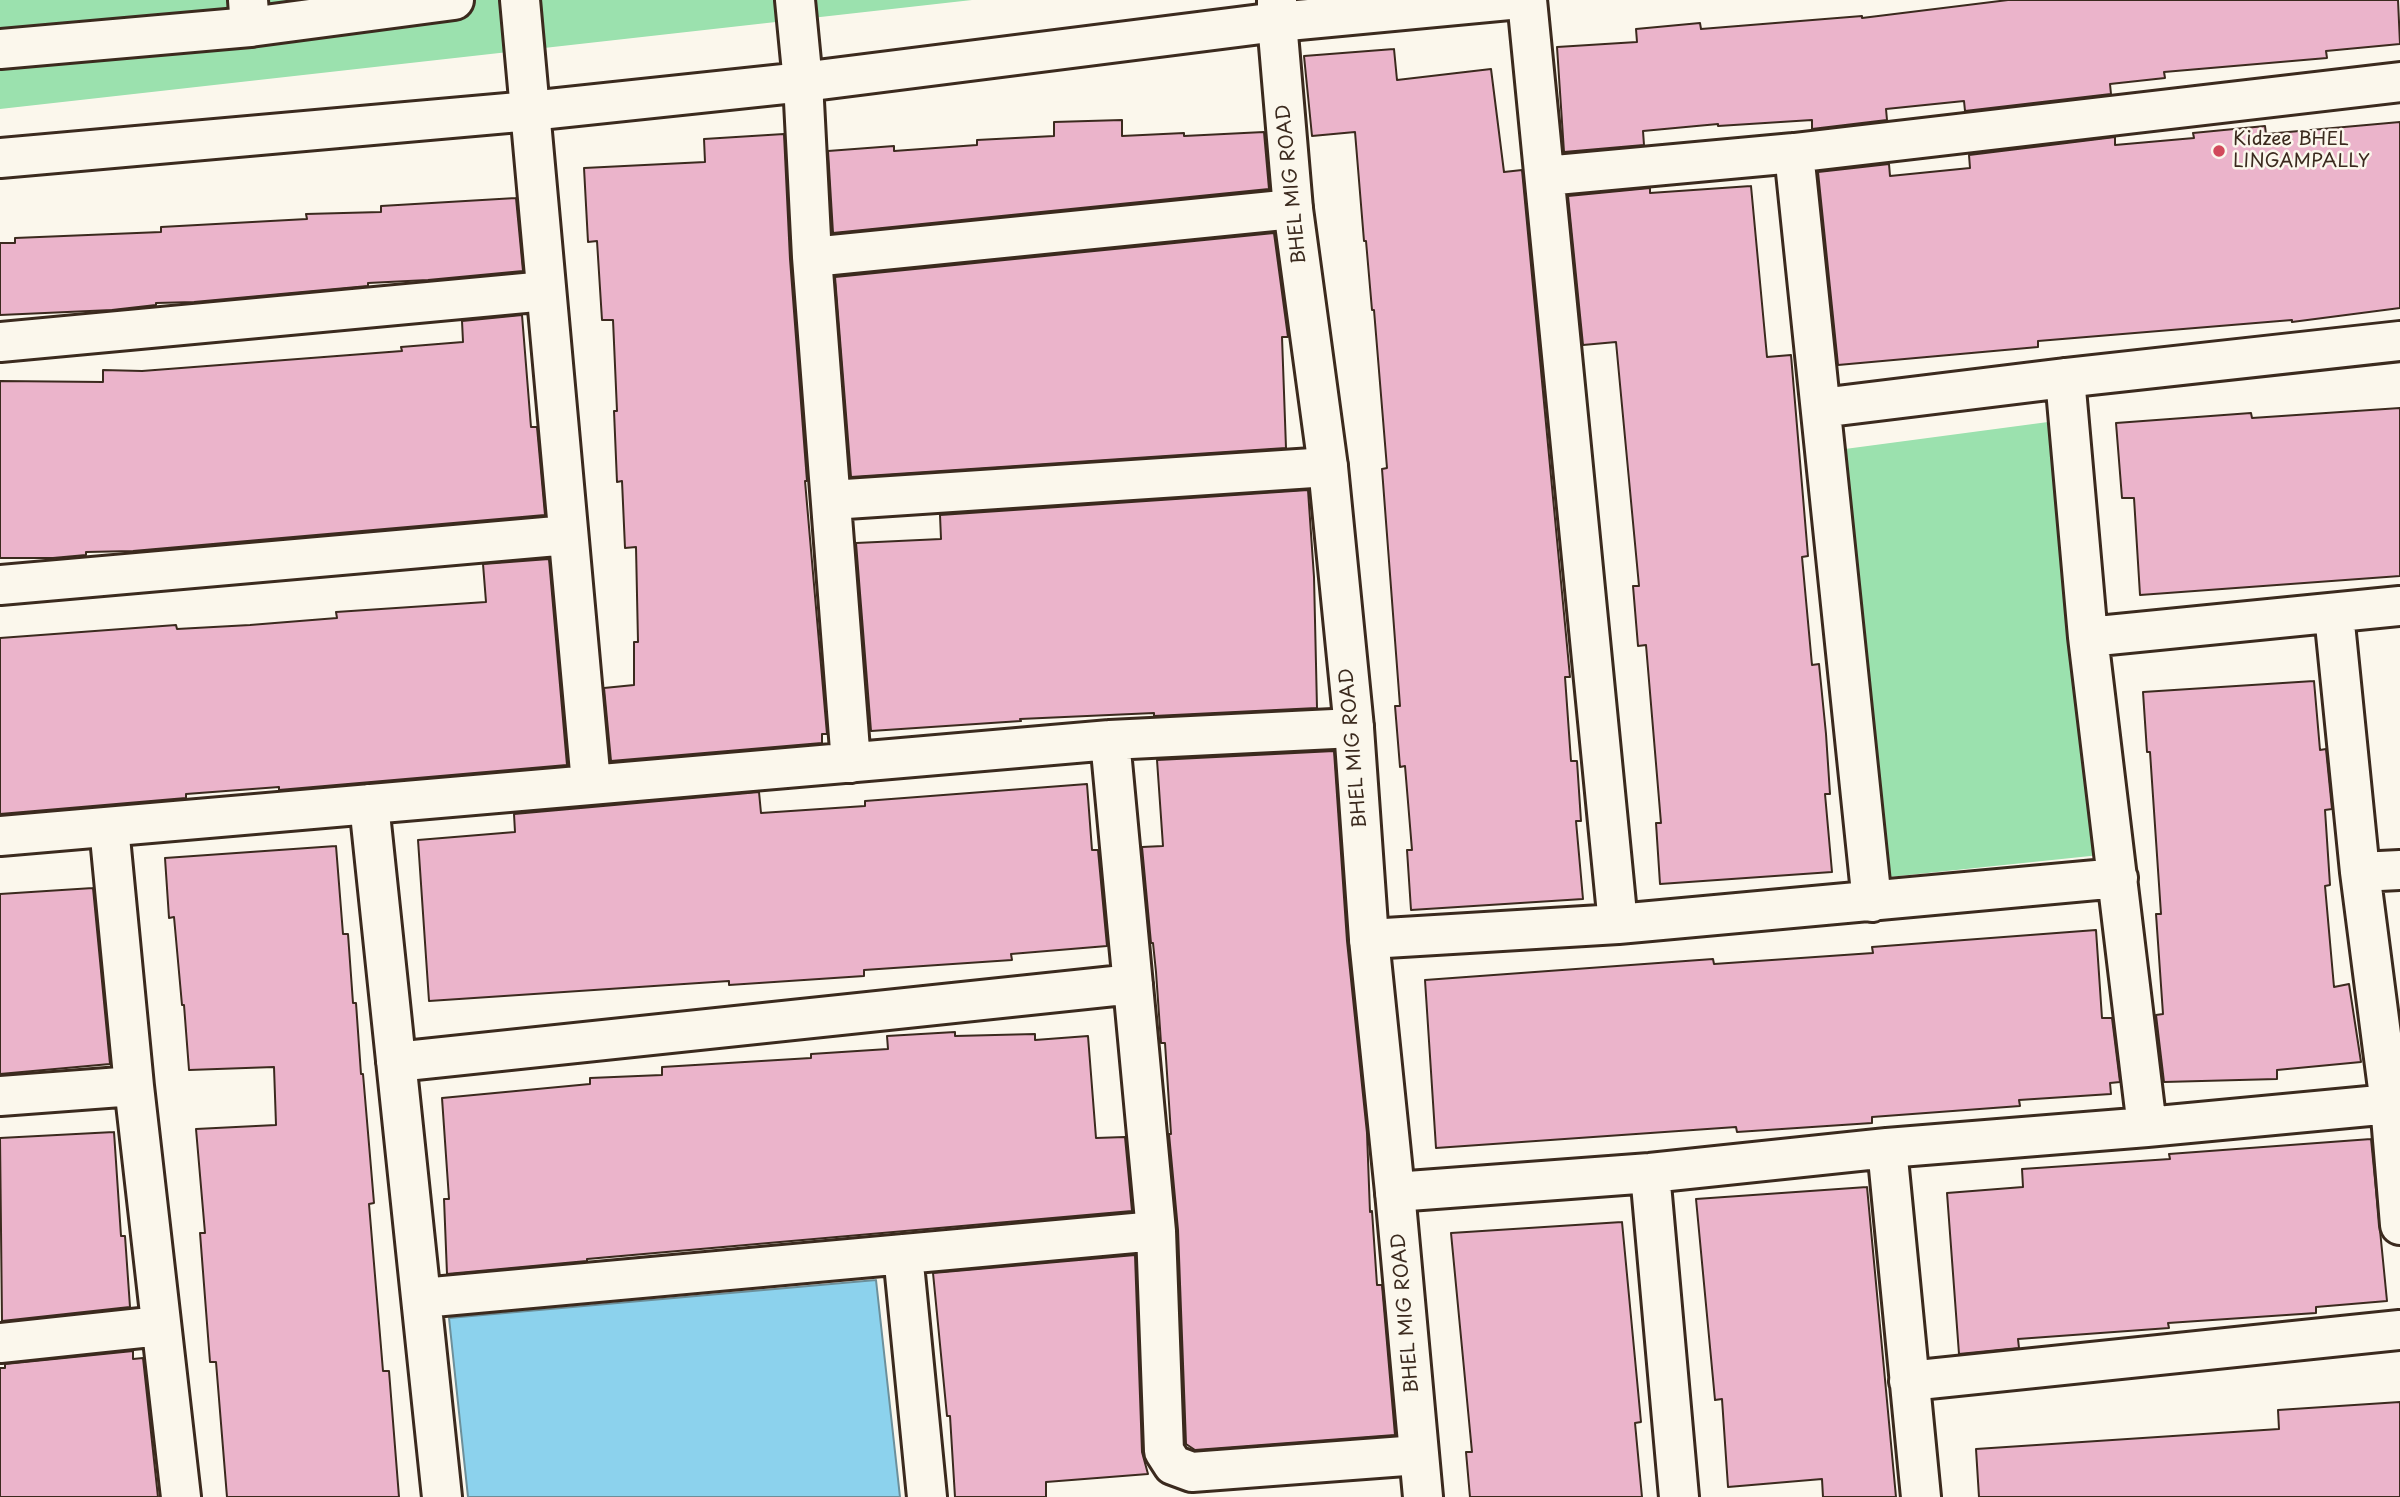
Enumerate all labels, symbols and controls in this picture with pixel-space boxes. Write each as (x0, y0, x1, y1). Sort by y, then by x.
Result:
street label: BHEL MIG ROAD (1272, 103, 1312, 265)
place label: Kidzee BHEL LINGAMPALLY (2233, 129, 2370, 173)
marker: Kidzee BHEL LINGAMPALLY (2211, 143, 2227, 159)
street label: BHEL MIG ROAD (1336, 667, 1372, 829)
street label: BHEL MIG ROAD (1388, 1232, 1424, 1394)

